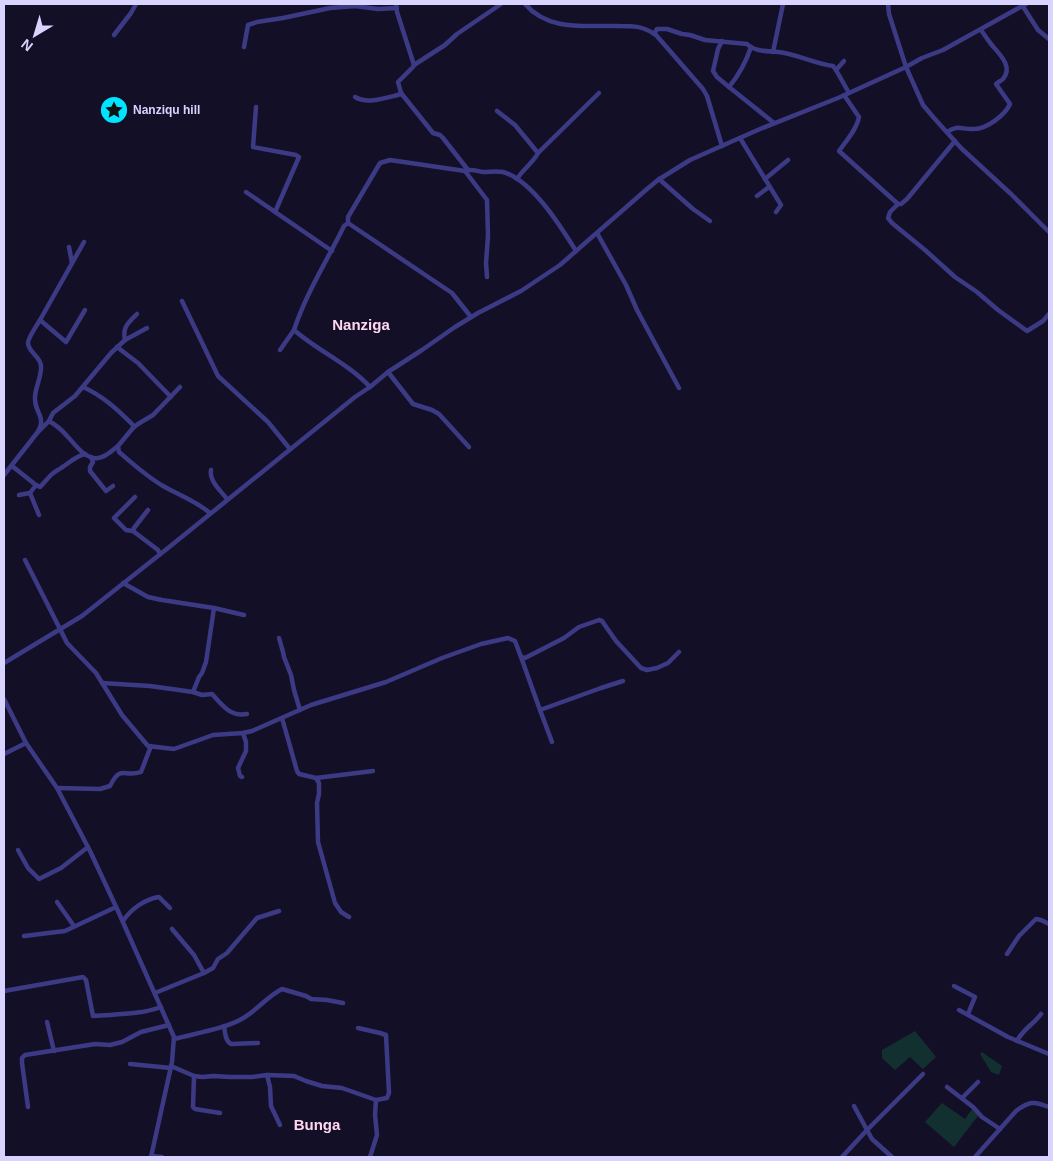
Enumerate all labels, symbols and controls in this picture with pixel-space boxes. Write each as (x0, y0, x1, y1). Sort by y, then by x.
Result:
north arrow (10, 10, 60, 60)
text: N (18, 36, 36, 55)
place icon: Nanziqu hill (99, 95, 129, 125)
place label: Nanziqu hill (133, 103, 200, 117)
district label: Nanziga (332, 316, 390, 333)
district label: Bunga (294, 1116, 341, 1133)

